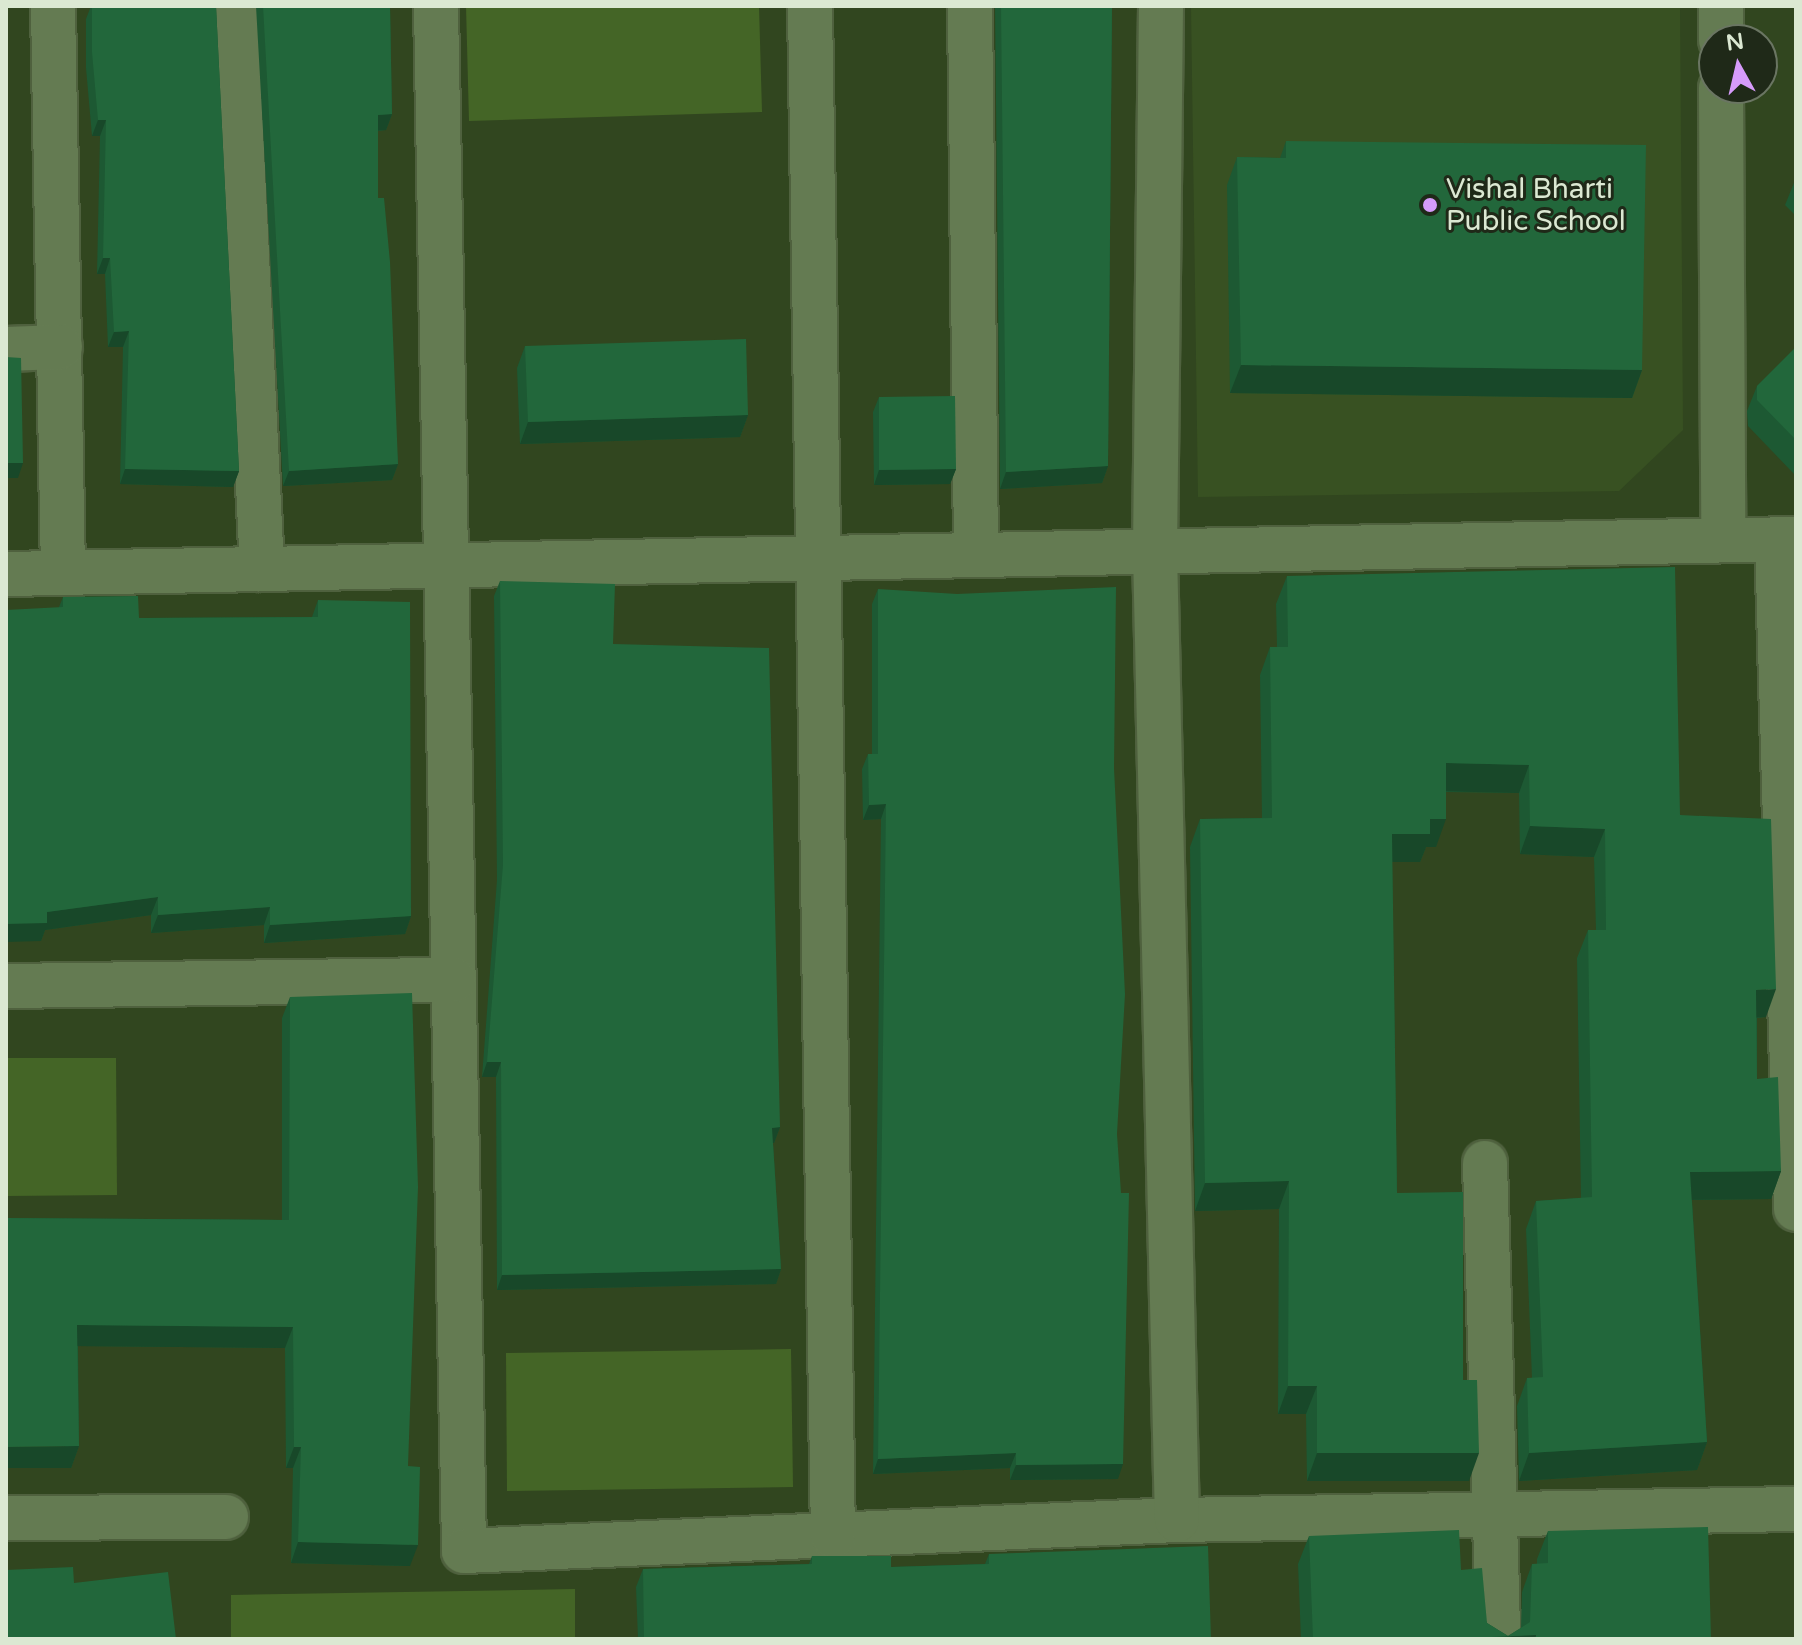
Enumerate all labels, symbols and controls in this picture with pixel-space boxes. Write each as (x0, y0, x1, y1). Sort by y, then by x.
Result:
north arrow (1698, 24, 1778, 104)
text: N (1724, 28, 1745, 56)
place label: Vishal Bharti Public School (1446, 172, 1626, 238)
marker: Vishal Bharti Public School (1421, 196, 1439, 214)

